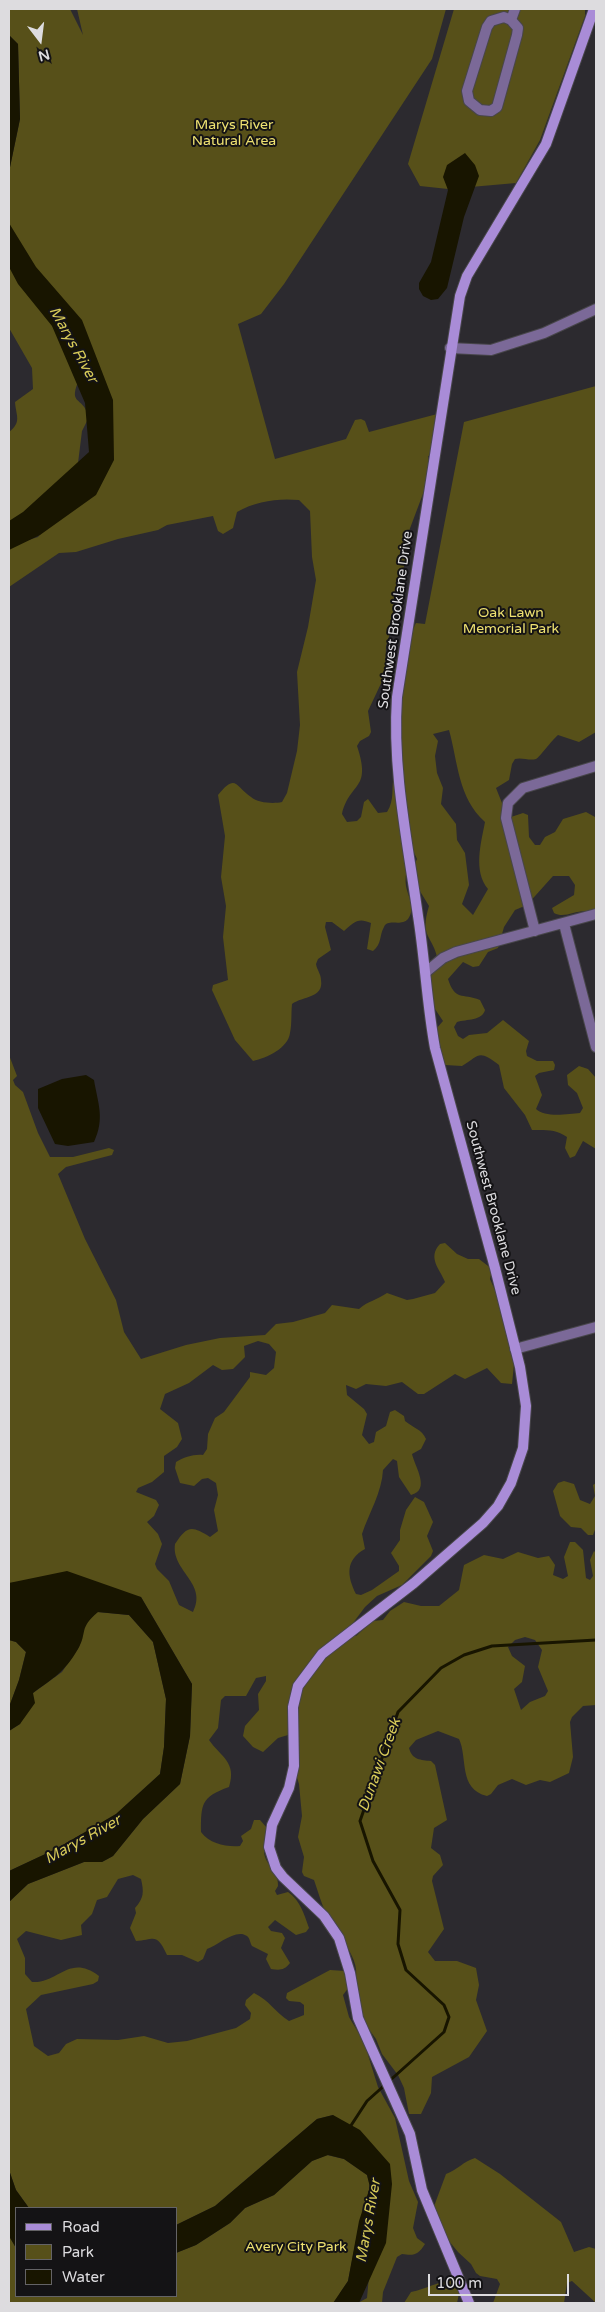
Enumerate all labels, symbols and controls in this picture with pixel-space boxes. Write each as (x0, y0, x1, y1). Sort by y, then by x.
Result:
north arrow (15, 15, 65, 65)
text: N (36, 45, 52, 65)
park label: Marys River Natural Area (192, 117, 276, 150)
water label: Marys River (45, 304, 101, 386)
street label: Southwest Brooklane Drive (375, 530, 417, 710)
park label: Oak Lawn Memorial Park (463, 605, 559, 638)
street label: Southwest Brooklane Drive (462, 1119, 524, 1297)
water label: Dunawi Creek (355, 1716, 405, 1814)
water label: Marys River (42, 1812, 124, 1868)
water label: Marys River (353, 2178, 385, 2264)
legend (15, 2207, 178, 2297)
text: Road (62, 2218, 100, 2236)
park label: Avery City Park (245, 2239, 347, 2255)
text: Park (62, 2243, 94, 2261)
scale bar (430, 2264, 571, 2296)
text: Water (62, 2268, 105, 2286)
text: 100 m (436, 2274, 482, 2292)

